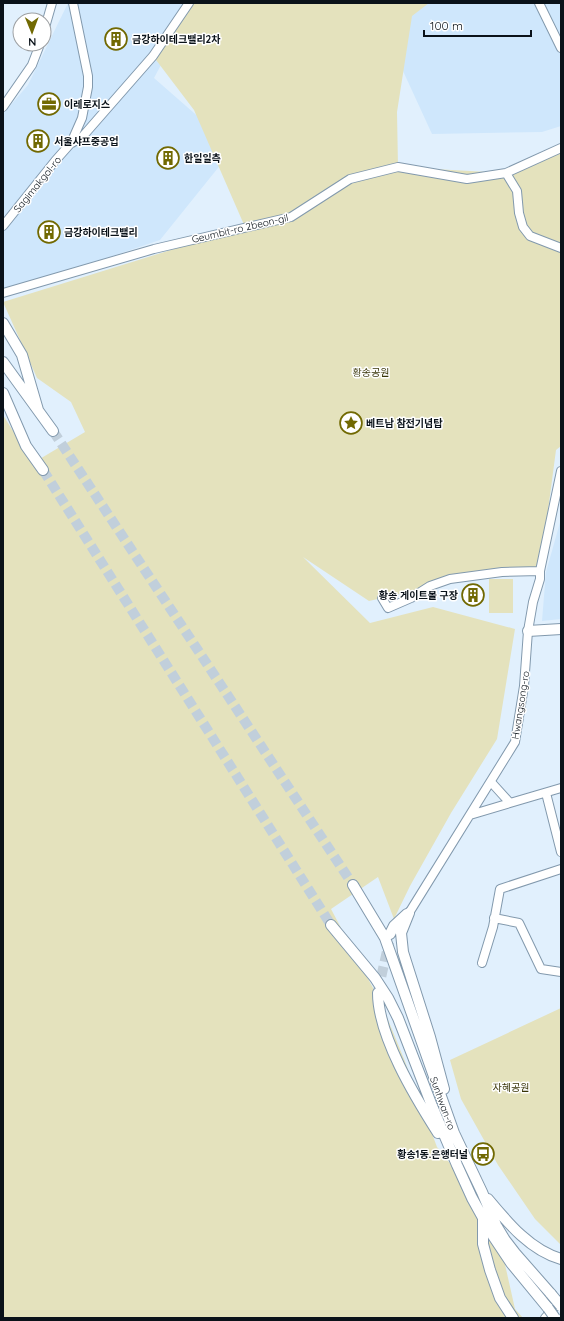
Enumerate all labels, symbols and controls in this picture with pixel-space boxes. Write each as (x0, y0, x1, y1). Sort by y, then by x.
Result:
north arrow (12, 12, 52, 52)
scale bar (424, 12, 531, 38)
text: 100 m (430, 18, 463, 33)
building icon: 금강하이테크밸리2차 (103, 26, 129, 52)
place label: 금강하이테크밸리2차 (132, 33, 221, 46)
text: N (28, 35, 36, 49)
office icon: 이레로지스 (36, 91, 62, 117)
place label: 이레로지스 (64, 98, 110, 111)
building icon: 서울샤프중공업 (25, 128, 51, 154)
place label: 서울샤프중공업 (54, 135, 118, 148)
building icon: 한일일측 (155, 145, 181, 171)
place label: 한일일측 (184, 152, 221, 165)
street label: Sagimakgol-ro (11, 154, 64, 215)
street label: Geumbit-ro 2beon-gil (190, 211, 290, 246)
building icon: 금강하이테크밸리 (36, 219, 62, 245)
place label: 금강하이테크밸리 (64, 226, 138, 239)
park label: 황송공원 (353, 366, 389, 379)
place icon: 베트남 참전기념탑 (338, 410, 364, 436)
place label: 베트남 참전기념탑 (366, 417, 443, 430)
building icon: 황송 게이트볼 구장 (460, 582, 486, 608)
place label: 황송 게이트볼 구장 (379, 589, 458, 602)
street label: Hwangsong-ro (509, 670, 532, 740)
street label: Sunhwan-ro (427, 1075, 458, 1132)
park label: 자혜공원 (493, 1081, 529, 1094)
bus stop icon: 황송1동.은행터널 (470, 1141, 496, 1167)
place label: 황송1동.은행터널 (397, 1148, 468, 1161)

